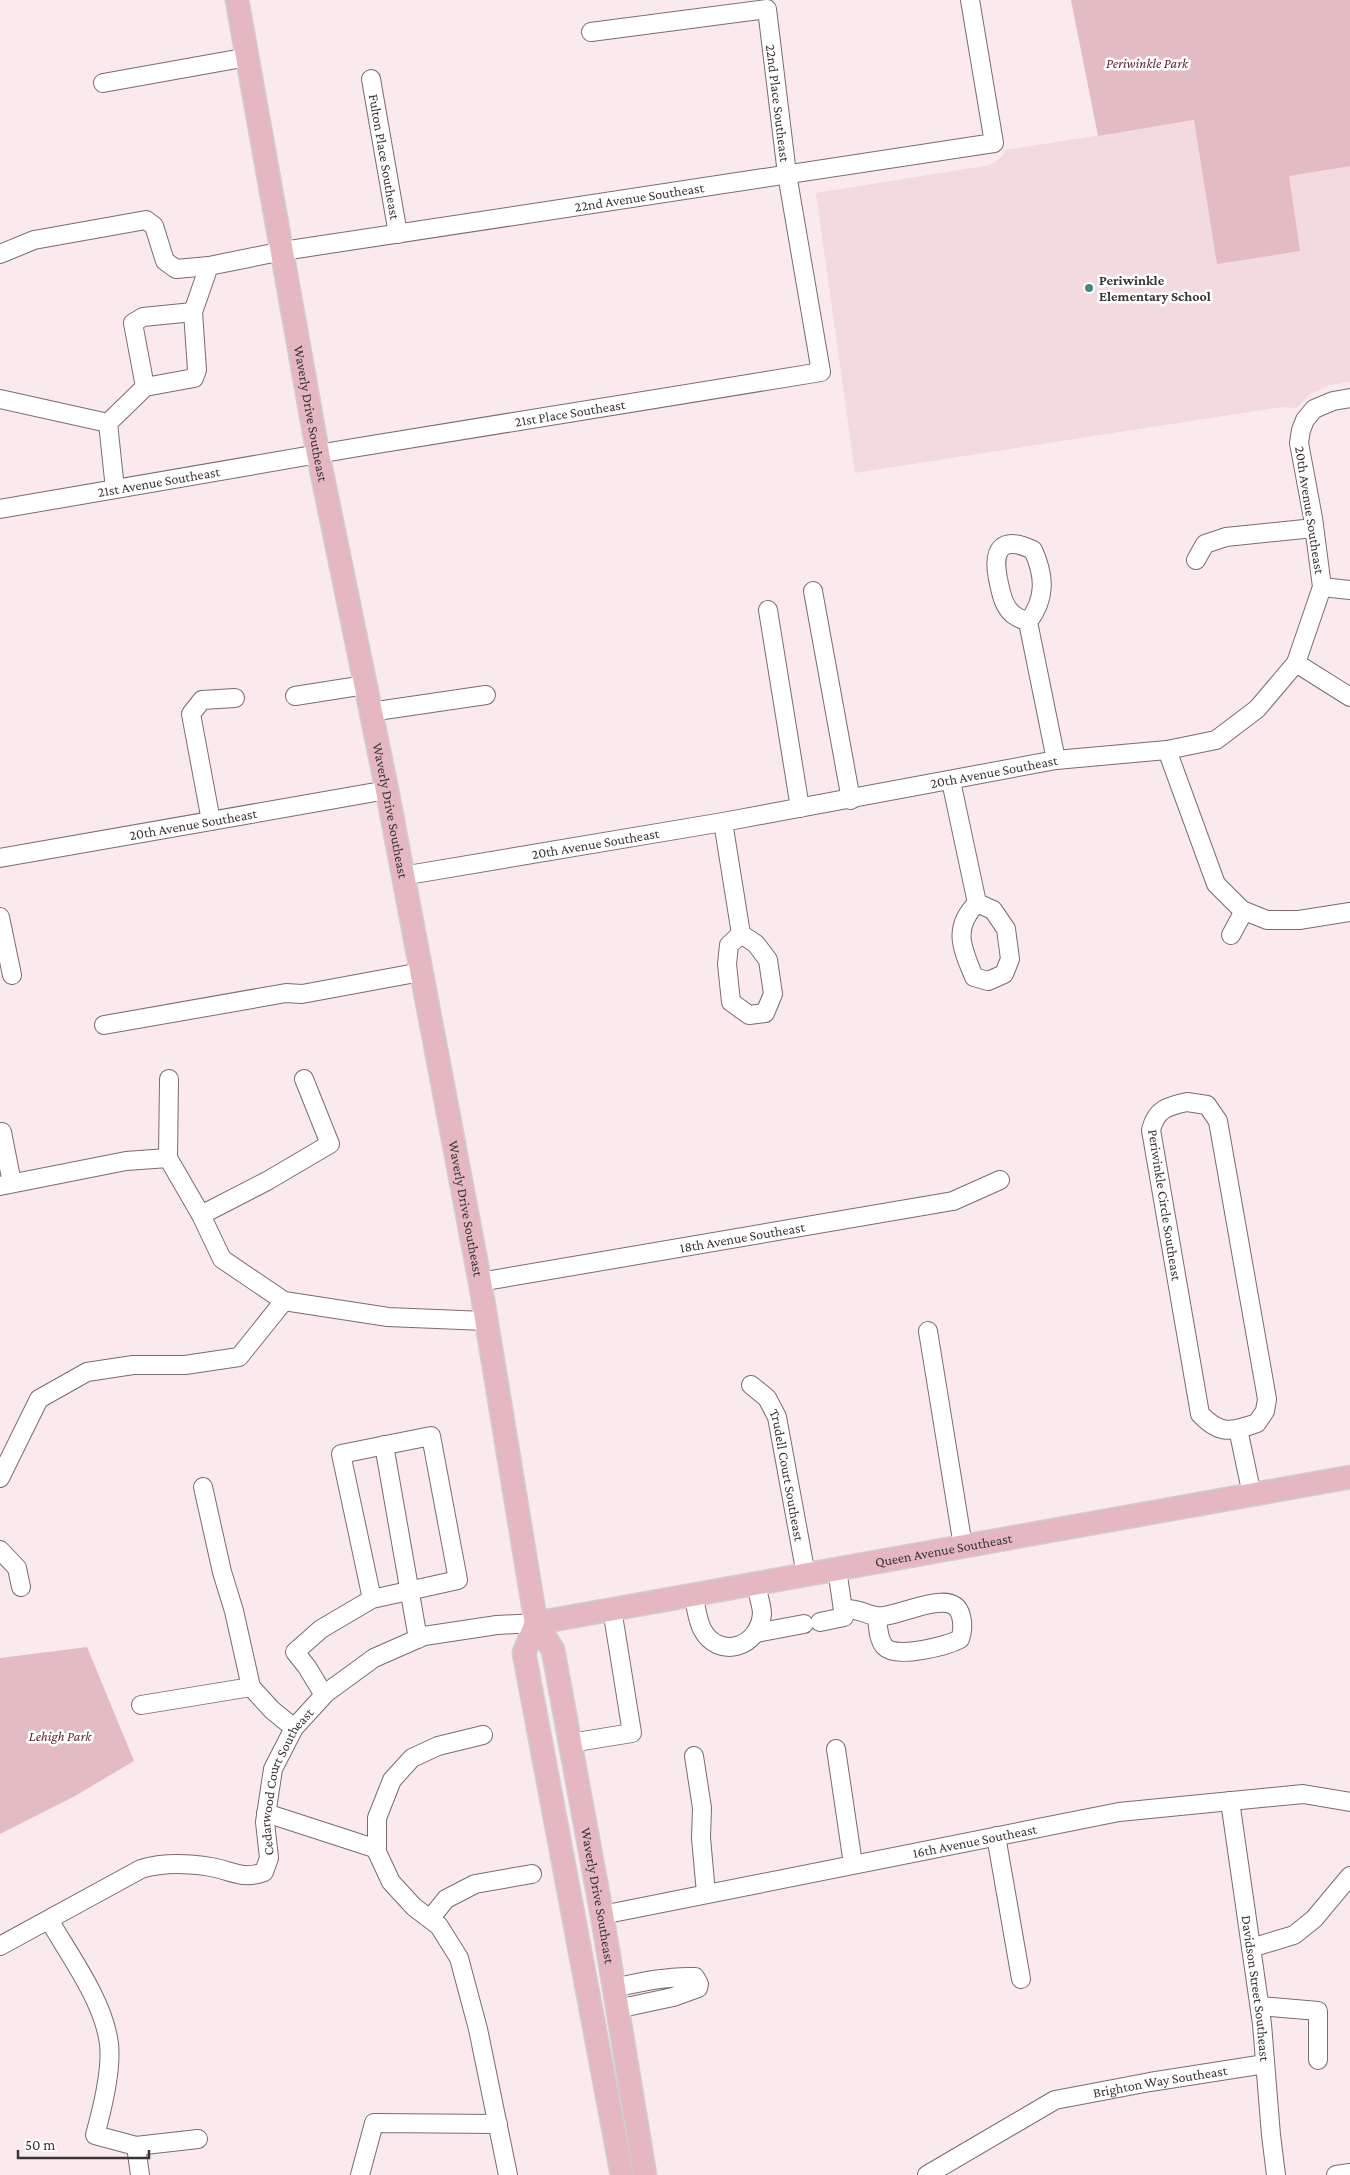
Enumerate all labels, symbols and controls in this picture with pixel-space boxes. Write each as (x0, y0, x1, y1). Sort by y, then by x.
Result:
street label: 22nd Place Southeast (763, 43, 793, 163)
park label: Periwinkle Park (1106, 55, 1189, 71)
street label: Fulton Place Southeast (366, 93, 403, 221)
street label: 22nd Avenue Southeast (573, 179, 705, 215)
place label: Periwinkle Elementary School (1099, 272, 1211, 304)
marker: Periwinkle Elementary School (1083, 282, 1095, 294)
street label: Waverly Drive Southeast (291, 344, 331, 483)
street label: 21st Place Southeast (513, 396, 627, 430)
street label: 20th Avenue Southeast (1292, 445, 1328, 575)
street label: 21st Avenue Southeast (96, 463, 221, 500)
street label: Waverly Drive Southeast (369, 741, 412, 880)
street label: 20th Avenue Southeast (929, 752, 1059, 791)
street label: 20th Avenue Southeast (128, 805, 258, 843)
street label: 20th Avenue Southeast (530, 825, 661, 862)
street label: Periwinkle Circle Southeast (1145, 1128, 1185, 1282)
street label: Waverly Drive Southeast (445, 1139, 487, 1278)
street label: 18th Avenue Southeast (678, 1218, 806, 1256)
street label: Trudell Court Southeast (766, 1406, 808, 1543)
street label: Queen Avenue Southeast (874, 1530, 1014, 1570)
street label: Cedarwood Court Southeast (257, 1704, 317, 1856)
park label: Lehigh Park (29, 1728, 92, 1744)
street label: 16th Avenue Southeast (911, 1820, 1039, 1861)
street label: Waverly Drive Southeast (578, 1826, 618, 1965)
street label: Davidson Street Southeast (1238, 1914, 1273, 2062)
street label: Brighton Way Southeast (1092, 2062, 1229, 2101)
scale bar (18, 2128, 149, 2160)
text: 50 m (25, 2137, 55, 2153)

